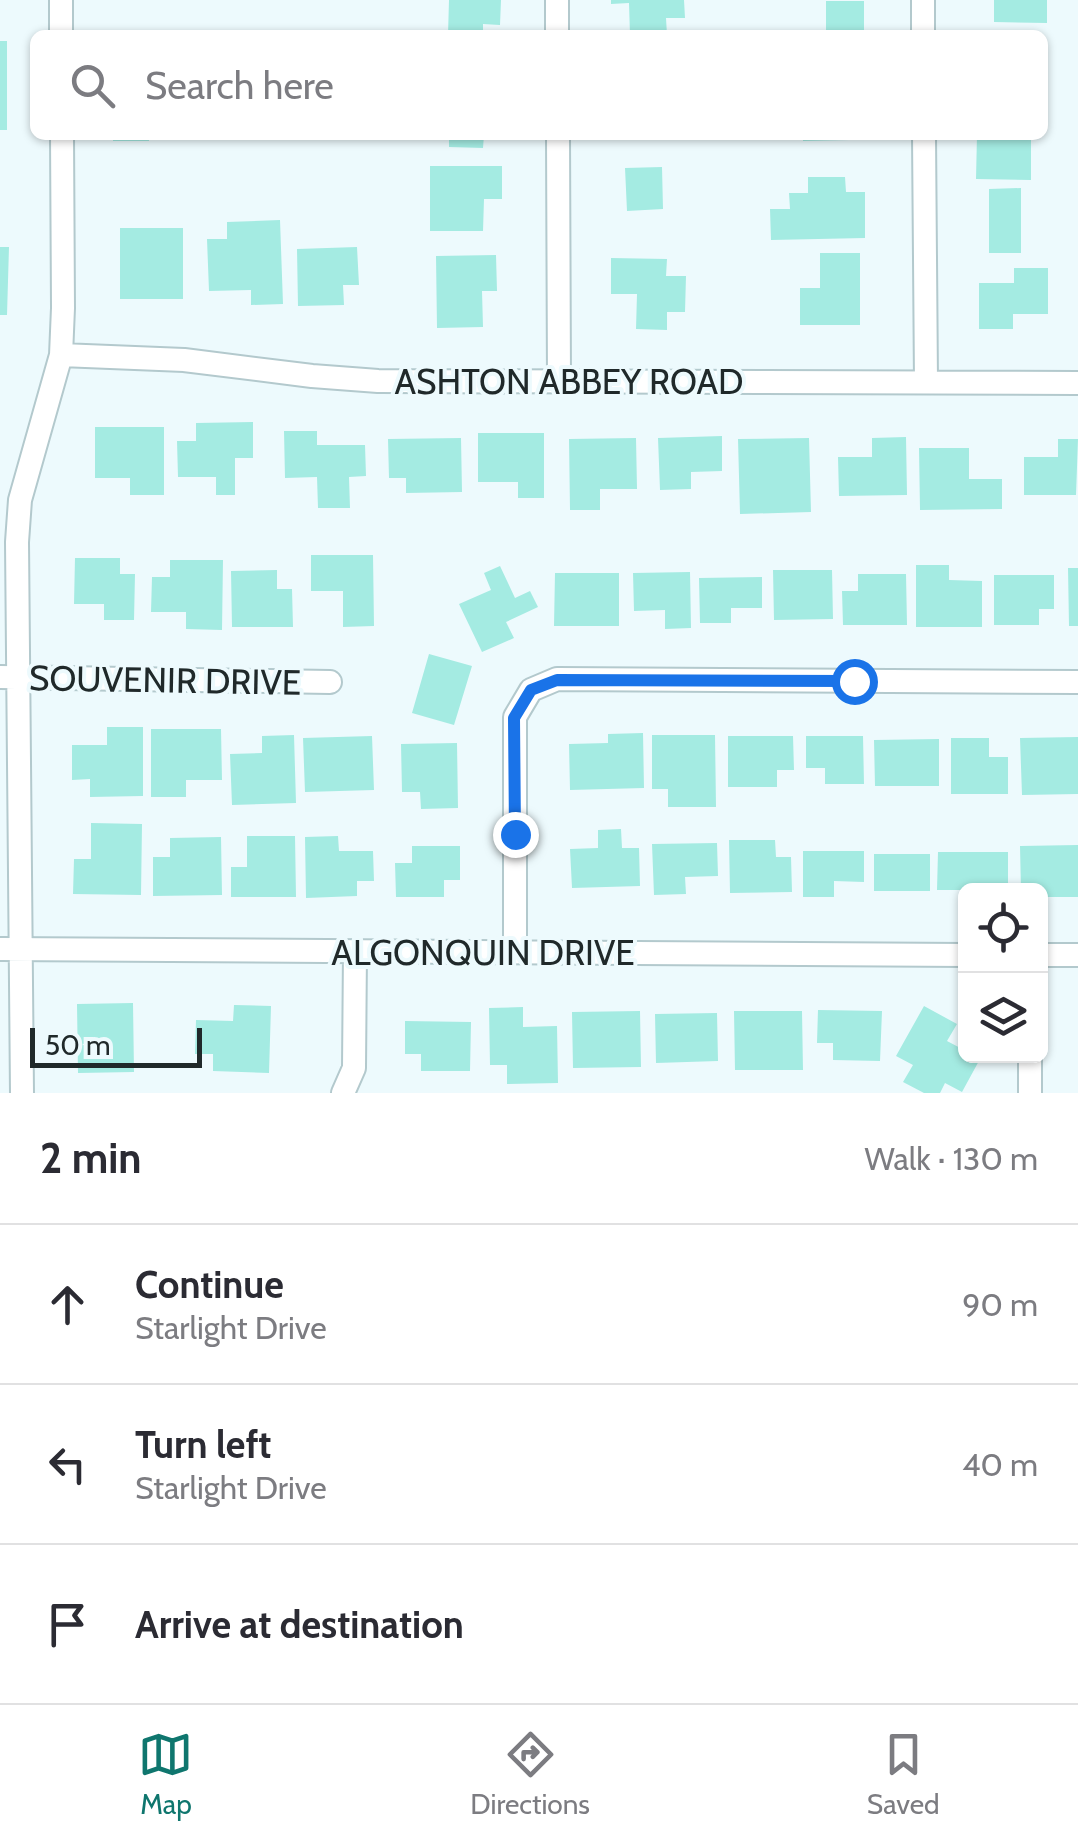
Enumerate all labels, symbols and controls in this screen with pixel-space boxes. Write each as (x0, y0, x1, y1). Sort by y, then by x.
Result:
search box (30, 30, 1048, 140)
icon: search (65, 58, 120, 113)
text: Search here (145, 62, 334, 109)
street label: ASHTON ABBEY ROAD (394, 360, 744, 403)
street label: SOUVENIR DRIVE (29, 656, 301, 704)
route start (832, 659, 878, 705)
route end (493, 812, 539, 858)
map controls (958, 883, 1048, 1063)
button: locate (958, 883, 1048, 973)
street label: ALGONQUIN DRIVE (331, 931, 635, 974)
button: layers (958, 973, 1048, 1063)
scale bar (30, 1023, 202, 1068)
text: 50 m (45, 1028, 111, 1062)
text: 2 min (40, 1132, 141, 1184)
text: Walk · 130 m (864, 1139, 1038, 1178)
text: Continue (135, 1261, 284, 1308)
icon: ahead (40, 1277, 95, 1332)
text: 90 m (962, 1285, 1038, 1324)
text: Starlight Drive (135, 1308, 327, 1347)
text: Turn left (135, 1421, 271, 1468)
icon: left (40, 1437, 95, 1492)
text: 40 m (962, 1445, 1038, 1484)
text: Starlight Drive (135, 1468, 327, 1507)
icon: arrive (40, 1597, 95, 1652)
text: Arrive at destination (135, 1601, 464, 1648)
tab: Map (138, 1727, 193, 1821)
tab: Directions (470, 1727, 590, 1821)
tab: Saved (867, 1727, 940, 1821)

